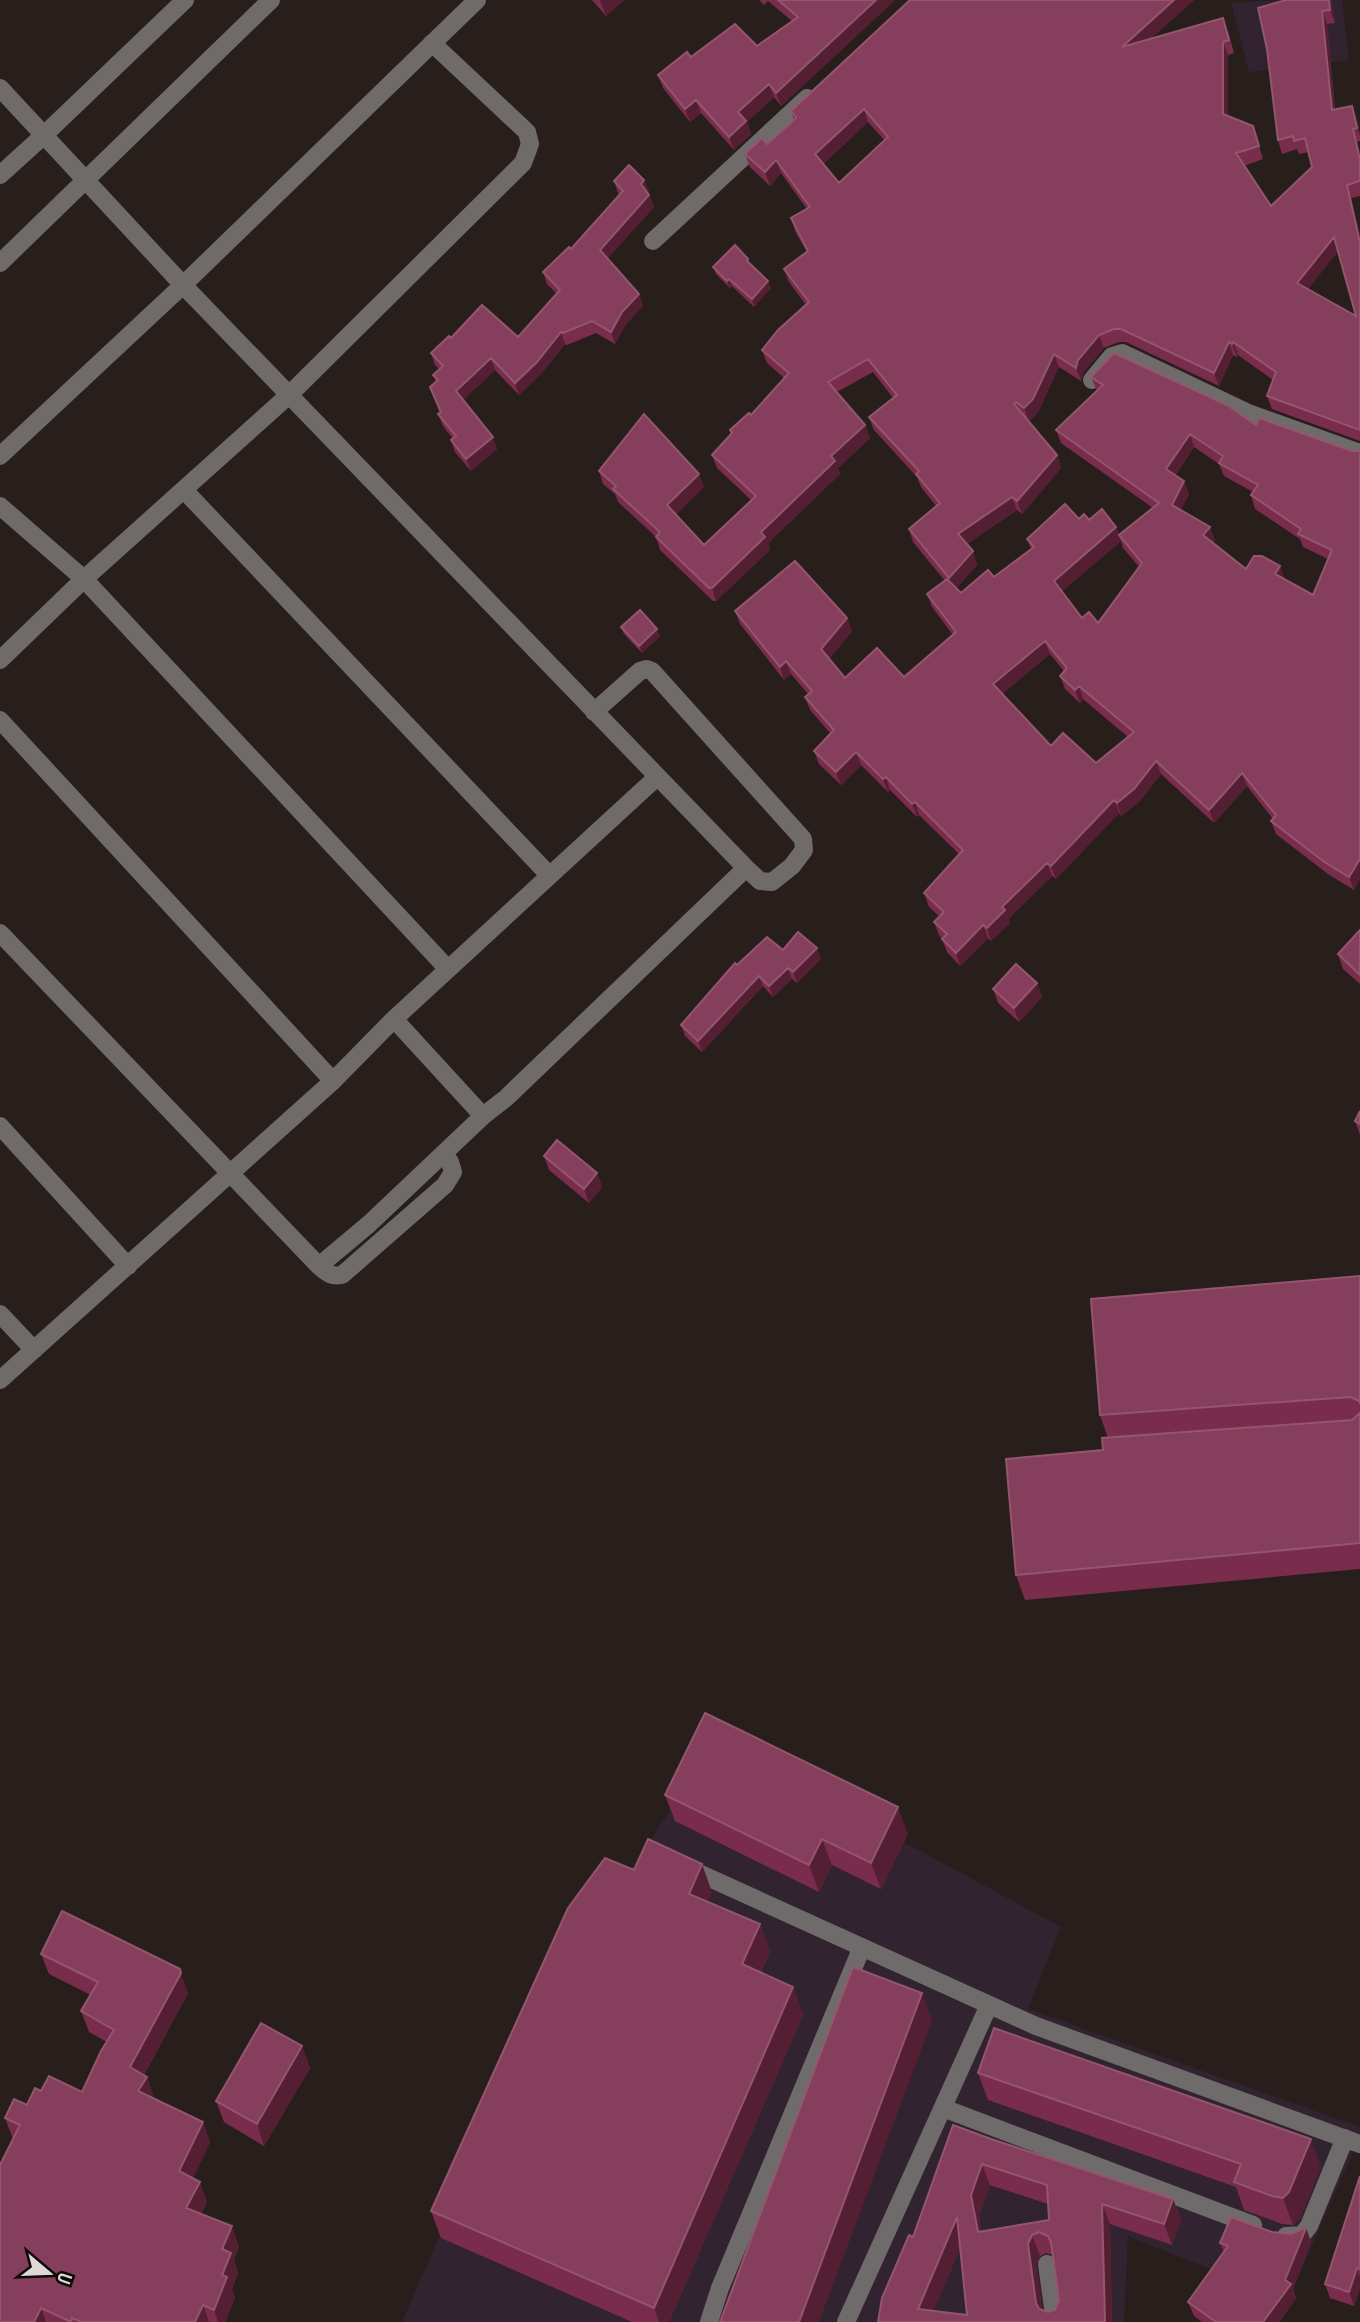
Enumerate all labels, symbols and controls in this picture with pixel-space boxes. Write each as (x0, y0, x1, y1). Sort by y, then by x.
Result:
north arrow (14, 2238, 84, 2308)
text: U (52, 2270, 78, 2287)

